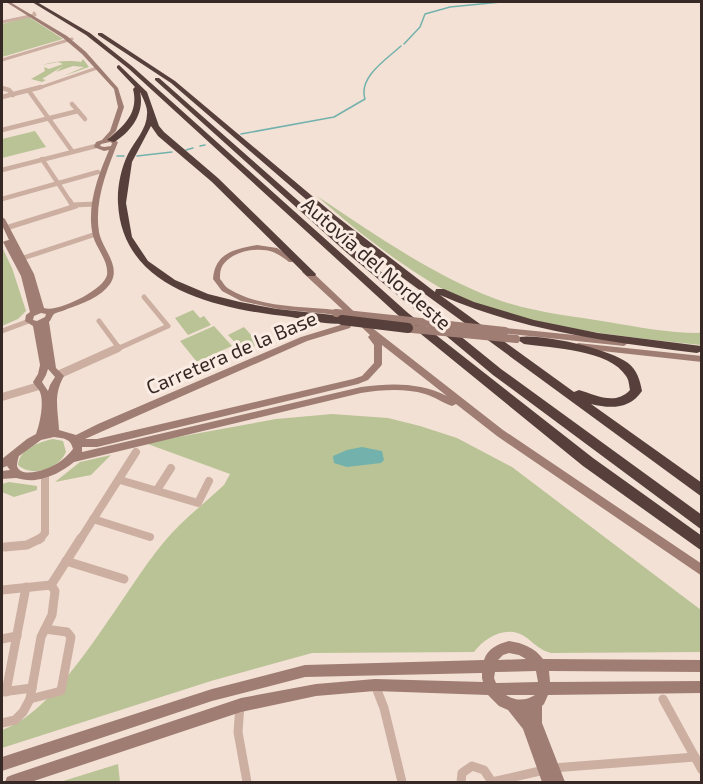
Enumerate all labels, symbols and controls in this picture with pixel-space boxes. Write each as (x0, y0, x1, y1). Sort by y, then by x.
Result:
street label: Autovía del Nordeste (297, 192, 457, 334)
street label: Carretera de la Base (142, 305, 320, 399)

